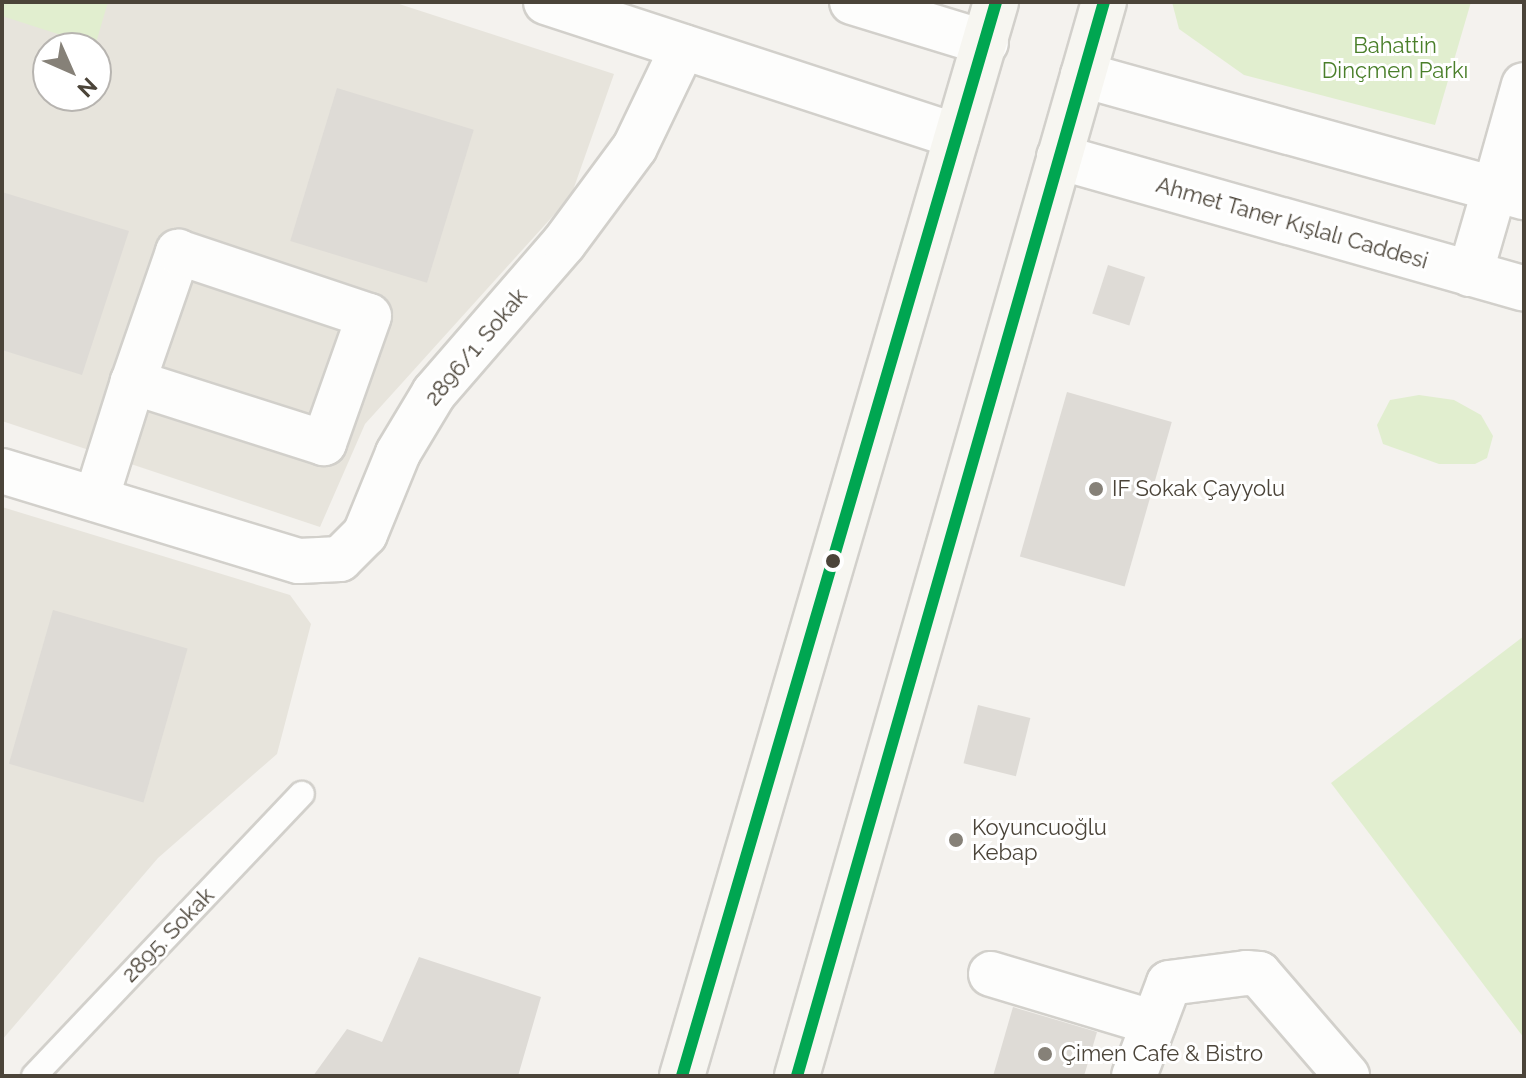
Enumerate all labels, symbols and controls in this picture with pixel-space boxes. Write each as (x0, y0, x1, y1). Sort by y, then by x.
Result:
north arrow (32, 32, 112, 112)
park label: Bahattin Dinçmen Parkı (1322, 32, 1468, 84)
text: N (72, 72, 103, 103)
street label: Ahmet Taner Kışlalı Caddesi (1153, 171, 1431, 275)
street label: 2896/1. Sokak (419, 283, 533, 411)
place label: IF Sokak Çayyolu (1112, 476, 1286, 502)
marker: IF Sokak Çayyolu (1087, 480, 1105, 498)
unlabelled marker (825, 553, 841, 569)
place label: Koyuncuoğlu Kebap (972, 814, 1107, 866)
marker: Koyuncuoğlu Kebap (947, 831, 965, 849)
street label: 2895. Sokak (117, 882, 219, 988)
place label: Çimen Cafe & Bistro (1061, 1041, 1263, 1067)
marker: Çimen Cafe & Bistro (1036, 1045, 1054, 1063)

